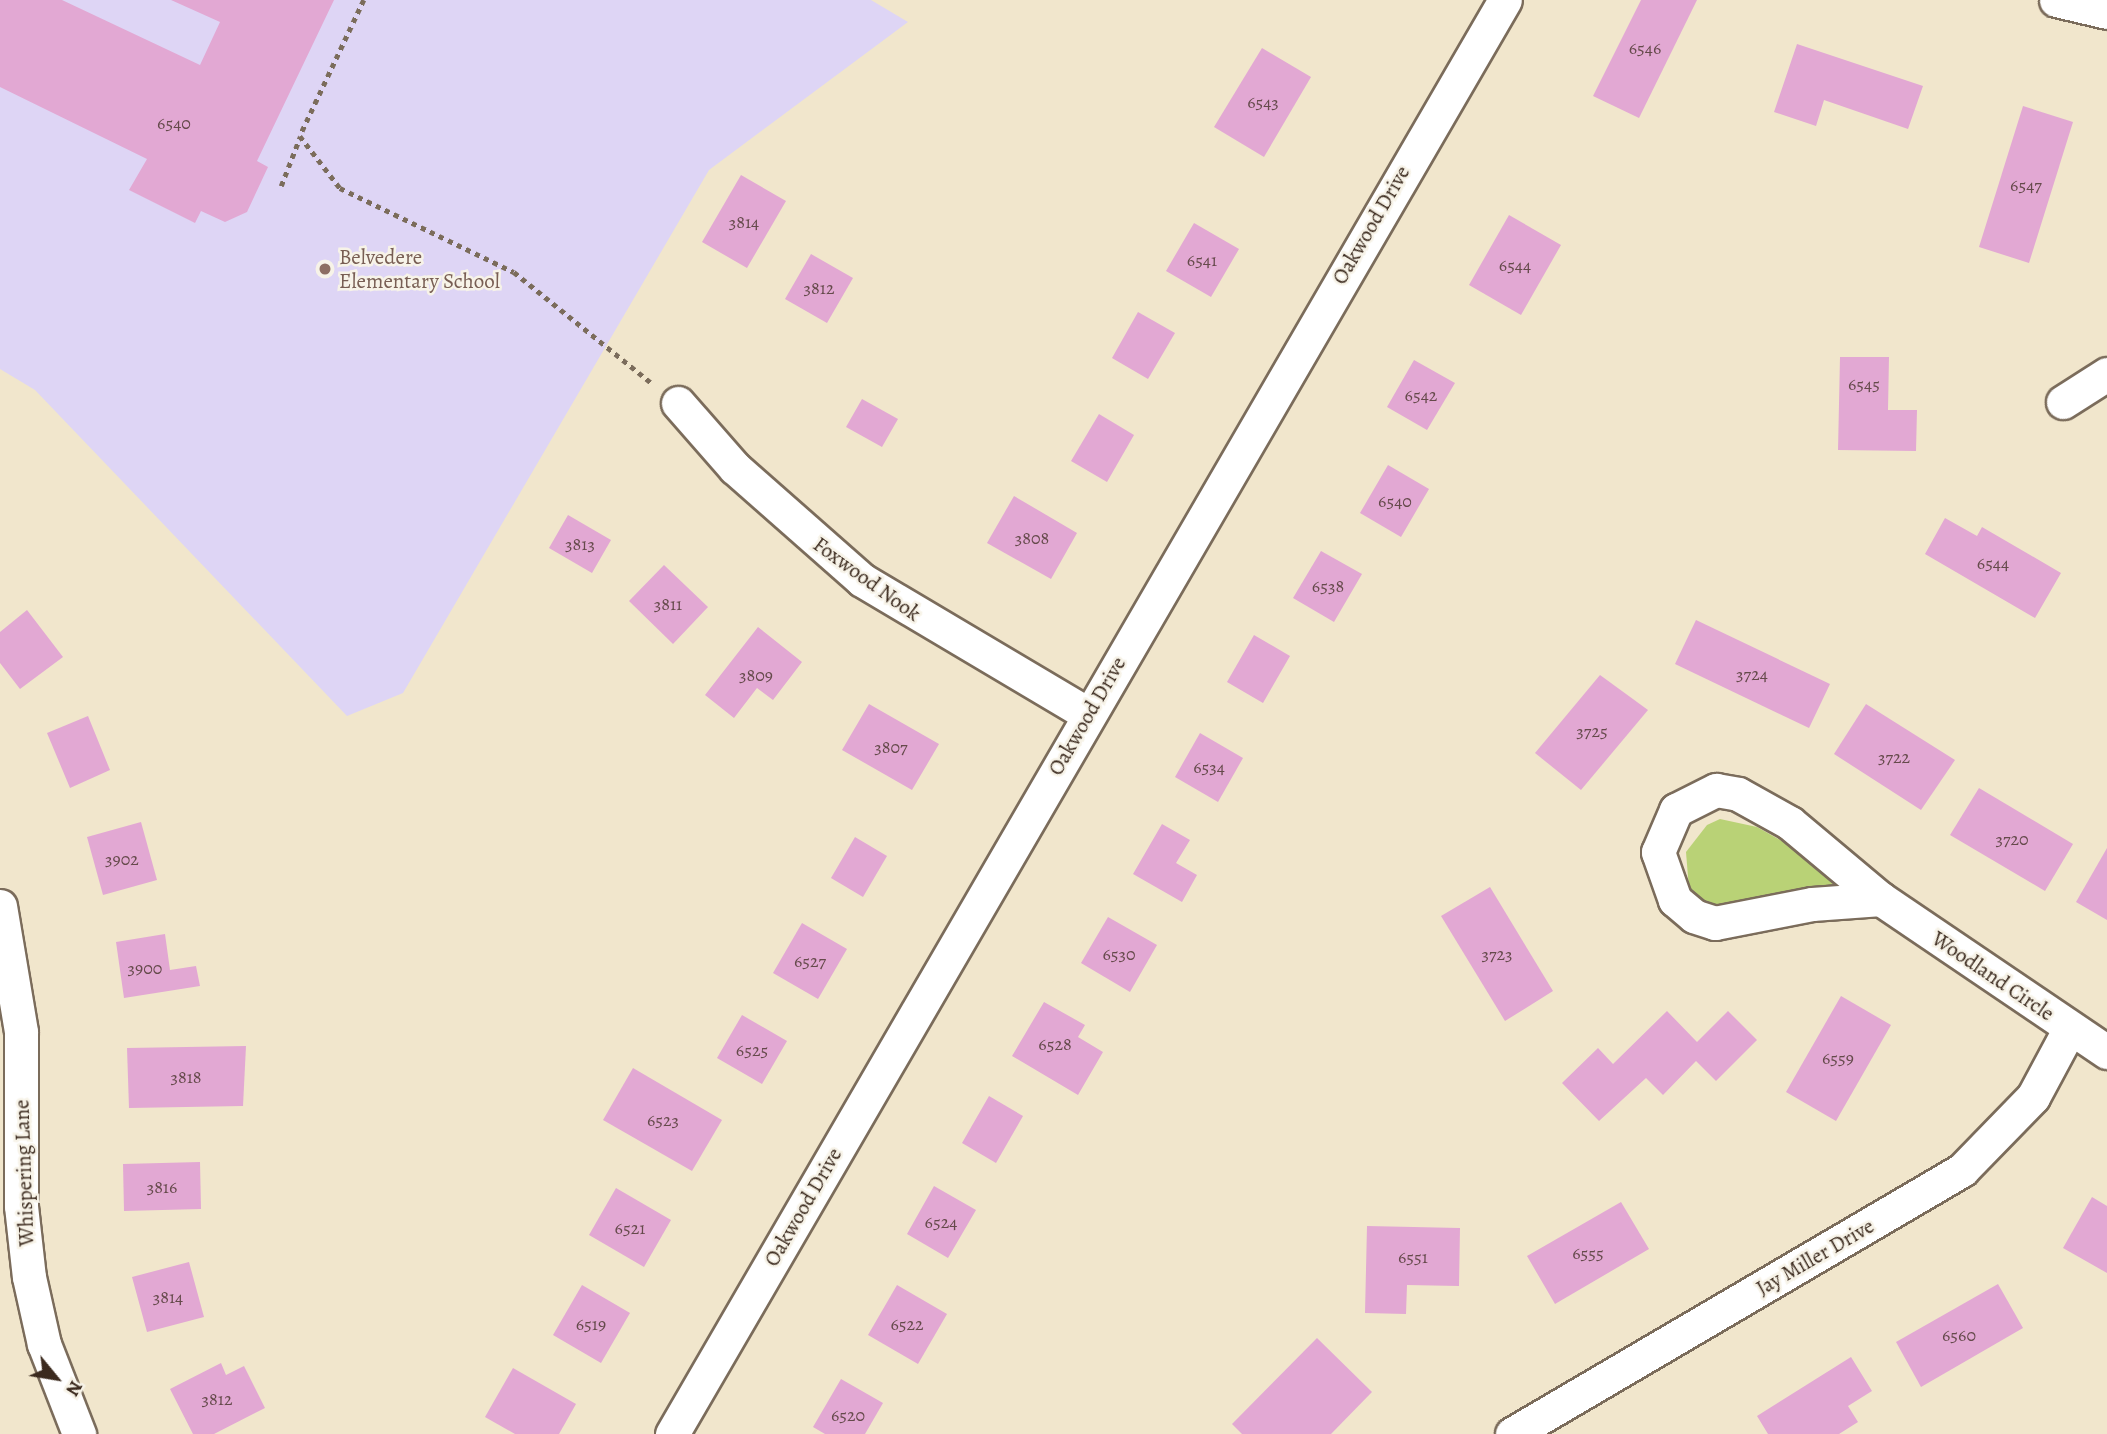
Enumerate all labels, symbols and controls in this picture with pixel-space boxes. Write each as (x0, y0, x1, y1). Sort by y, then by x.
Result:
house number: 6546 (1629, 37, 1661, 59)
house number: 6543 (1247, 91, 1279, 113)
house number: 6540 (157, 112, 191, 134)
street label: Oakwood Drive (1327, 161, 1415, 289)
house number: 6547 (2010, 174, 2042, 196)
house number: 3814 (729, 211, 759, 233)
place label: Belvedere Elementary School (339, 244, 500, 294)
house number: 6541 (1187, 249, 1217, 271)
house number: 6544 (1499, 254, 1531, 276)
marker: Belvedere Elementary School (317, 261, 333, 277)
house number: 3812 (804, 277, 834, 299)
house number: 6545 (1848, 373, 1880, 395)
house number: 6542 (1405, 384, 1437, 406)
house number: 6540 (1378, 490, 1412, 512)
house number: 3808 (1015, 527, 1049, 549)
street label: Foxwood Nook (808, 532, 926, 626)
house number: 3813 (565, 533, 595, 555)
house number: 6544 (1977, 552, 2009, 574)
house number: 6538 (1312, 575, 1344, 597)
house number: 3811 (654, 593, 682, 615)
street label: Oakwood Drive (1043, 652, 1131, 780)
house number: 3724 (1736, 663, 1768, 685)
house number: 3809 (739, 664, 773, 686)
house number: 3725 (1576, 720, 1608, 742)
house number: 3807 (874, 736, 908, 758)
house number: 3722 (1878, 746, 1910, 768)
house number: 6534 (1193, 756, 1225, 778)
house number: 3720 (1995, 828, 2029, 850)
house number: 3902 (105, 848, 139, 870)
street label: Woodland Circle (1927, 926, 2059, 1026)
house number: 6530 (1102, 943, 1136, 965)
house number: 3723 (1481, 943, 1513, 965)
house number: 6527 (794, 950, 826, 972)
house number: 3900 (128, 957, 162, 979)
house number: 6528 (1038, 1033, 1072, 1055)
house number: 6525 (736, 1039, 768, 1061)
house number: 6559 (1822, 1047, 1854, 1069)
house number: 3818 (170, 1066, 202, 1088)
street label: Whispering Lane (9, 1099, 39, 1247)
house number: 6523 (647, 1109, 679, 1131)
street label: Oakwood Drive (759, 1143, 847, 1271)
house number: 3816 (147, 1176, 177, 1198)
house number: 6524 (925, 1211, 957, 1233)
street label: Jay Miller Drive (1752, 1213, 1878, 1301)
house number: 6521 (615, 1217, 645, 1239)
house number: 6555 (1572, 1242, 1604, 1264)
house number: 6551 (1398, 1246, 1428, 1268)
house number: 3814 (153, 1286, 183, 1308)
house number: 6519 (576, 1313, 606, 1335)
house number: 6522 (890, 1313, 924, 1335)
house number: 6560 (1942, 1324, 1976, 1346)
north arrow (21, 1343, 91, 1413)
text: N (59, 1376, 89, 1401)
house number: 3812 (202, 1388, 232, 1410)
house number: 6520 (831, 1404, 865, 1426)

